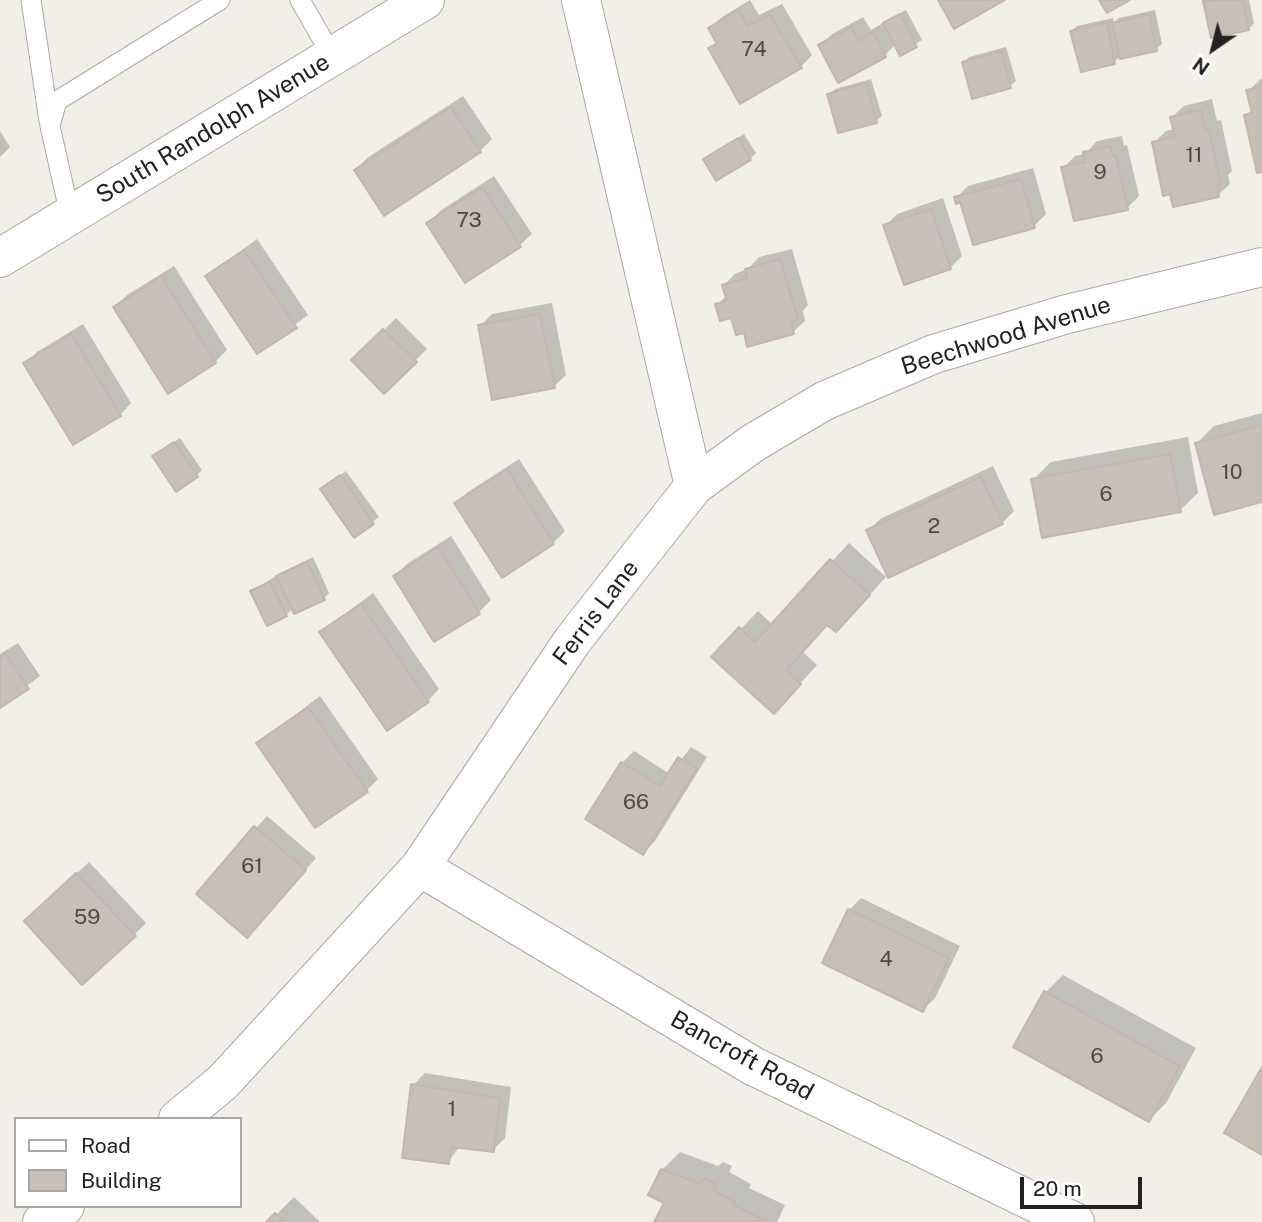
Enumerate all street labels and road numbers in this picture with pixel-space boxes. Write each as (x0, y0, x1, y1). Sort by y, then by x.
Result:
street label: South Randolph Avenue (91, 48, 335, 210)
street label: Beechwood Avenue (898, 290, 1114, 382)
street label: Ferris Lane (547, 555, 645, 671)
street label: Bancroft Road (665, 1005, 819, 1107)

